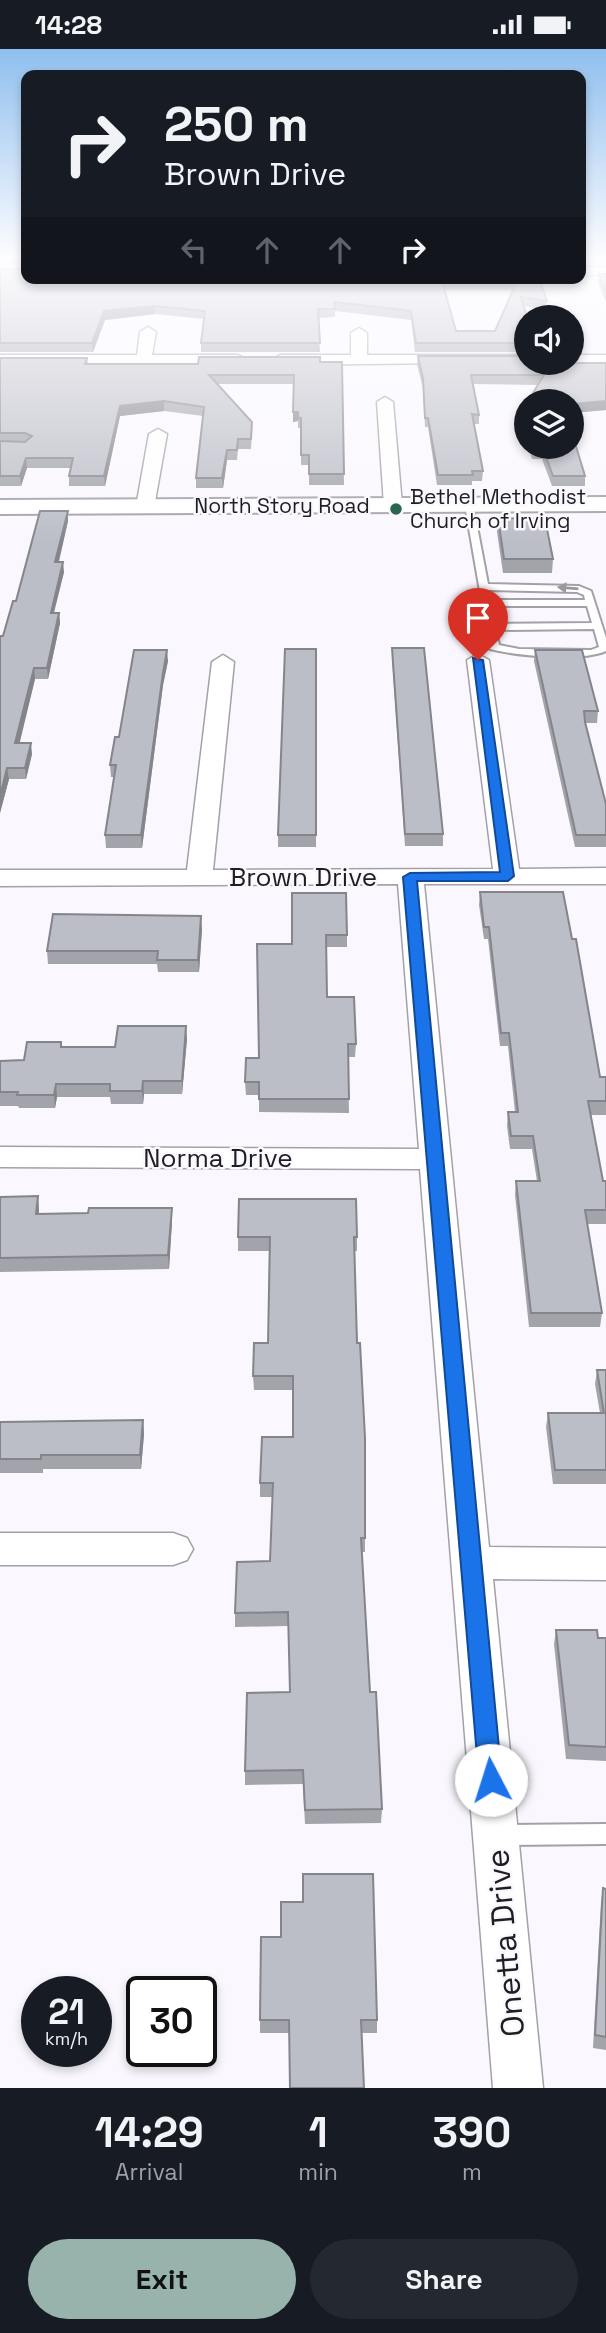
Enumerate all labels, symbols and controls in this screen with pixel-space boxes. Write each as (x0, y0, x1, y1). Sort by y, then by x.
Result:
text: 14:28 (35, 8, 102, 42)
text: 250 m (164, 93, 309, 155)
icon: right (49, 98, 140, 189)
text: Brown Drive (164, 154, 346, 194)
icon: left (175, 231, 213, 269)
icon: ahead (248, 231, 286, 269)
icon: ahead (321, 231, 359, 269)
icon: right (394, 231, 432, 269)
map controls (514, 305, 584, 459)
button: sound (514, 305, 584, 375)
button: layers (514, 389, 584, 459)
place label: Bethel Methodist Church of Irving (410, 483, 586, 534)
street label: North Story Road (194, 492, 370, 519)
marker: Bethel Methodist Church of Irving (388, 501, 404, 517)
one-way arrow (556, 582, 578, 593)
pin (448, 588, 508, 660)
icon: arrive (459, 599, 497, 637)
street label: Brown Drive (229, 860, 377, 894)
street label: Norma Drive (143, 1141, 293, 1175)
position arrow (454, 1743, 528, 1817)
street label: Onetta Drive (477, 1847, 533, 2039)
speed limit sign: 30 (126, 1976, 217, 2067)
text: 21 (48, 1990, 85, 2034)
text: km/h (45, 2027, 88, 2050)
text: 14:29 (95, 2106, 204, 2159)
text: 1 (309, 2106, 328, 2159)
text: 390 (433, 2106, 511, 2159)
text: Arrival (115, 2157, 183, 2187)
text: min (298, 2157, 338, 2187)
text: m (462, 2157, 482, 2187)
button: Exit (28, 2239, 296, 2319)
button: Share (310, 2239, 578, 2319)

